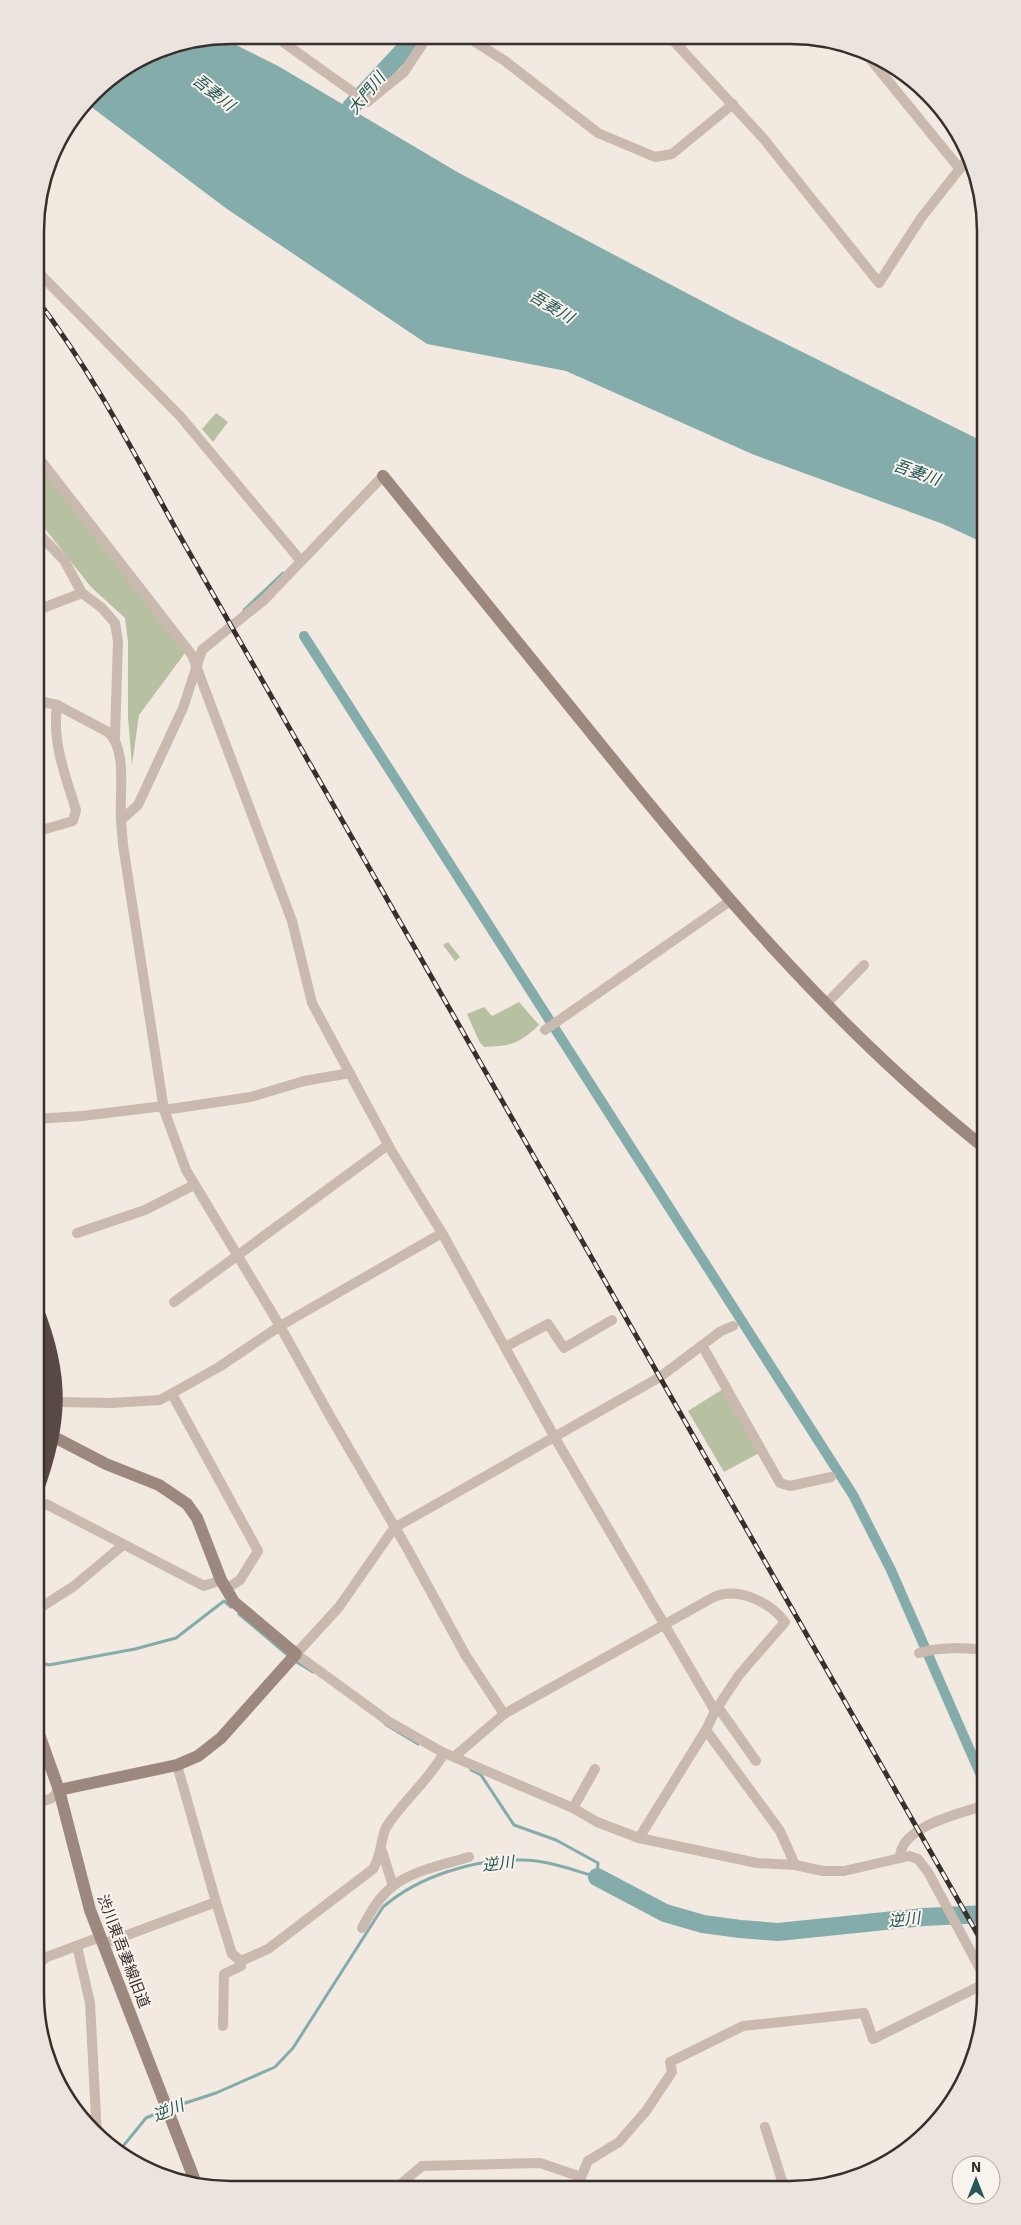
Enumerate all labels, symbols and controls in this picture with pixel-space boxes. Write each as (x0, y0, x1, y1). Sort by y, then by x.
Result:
water label: 大門川 (343, 67, 390, 118)
water label: 吾妻川 (189, 69, 241, 116)
water label: 吾妻川 (526, 285, 579, 328)
water label: 吾妻川 (891, 455, 945, 490)
water label: 逆川 (481, 1851, 517, 1875)
street label: 渋川東吾妻線旧道 (94, 1892, 154, 2010)
water label: 逆川 (887, 1907, 923, 1931)
water label: 逆川 (149, 2094, 188, 2125)
north arrow (951, 2155, 1001, 2205)
text: N (971, 2158, 981, 2176)

